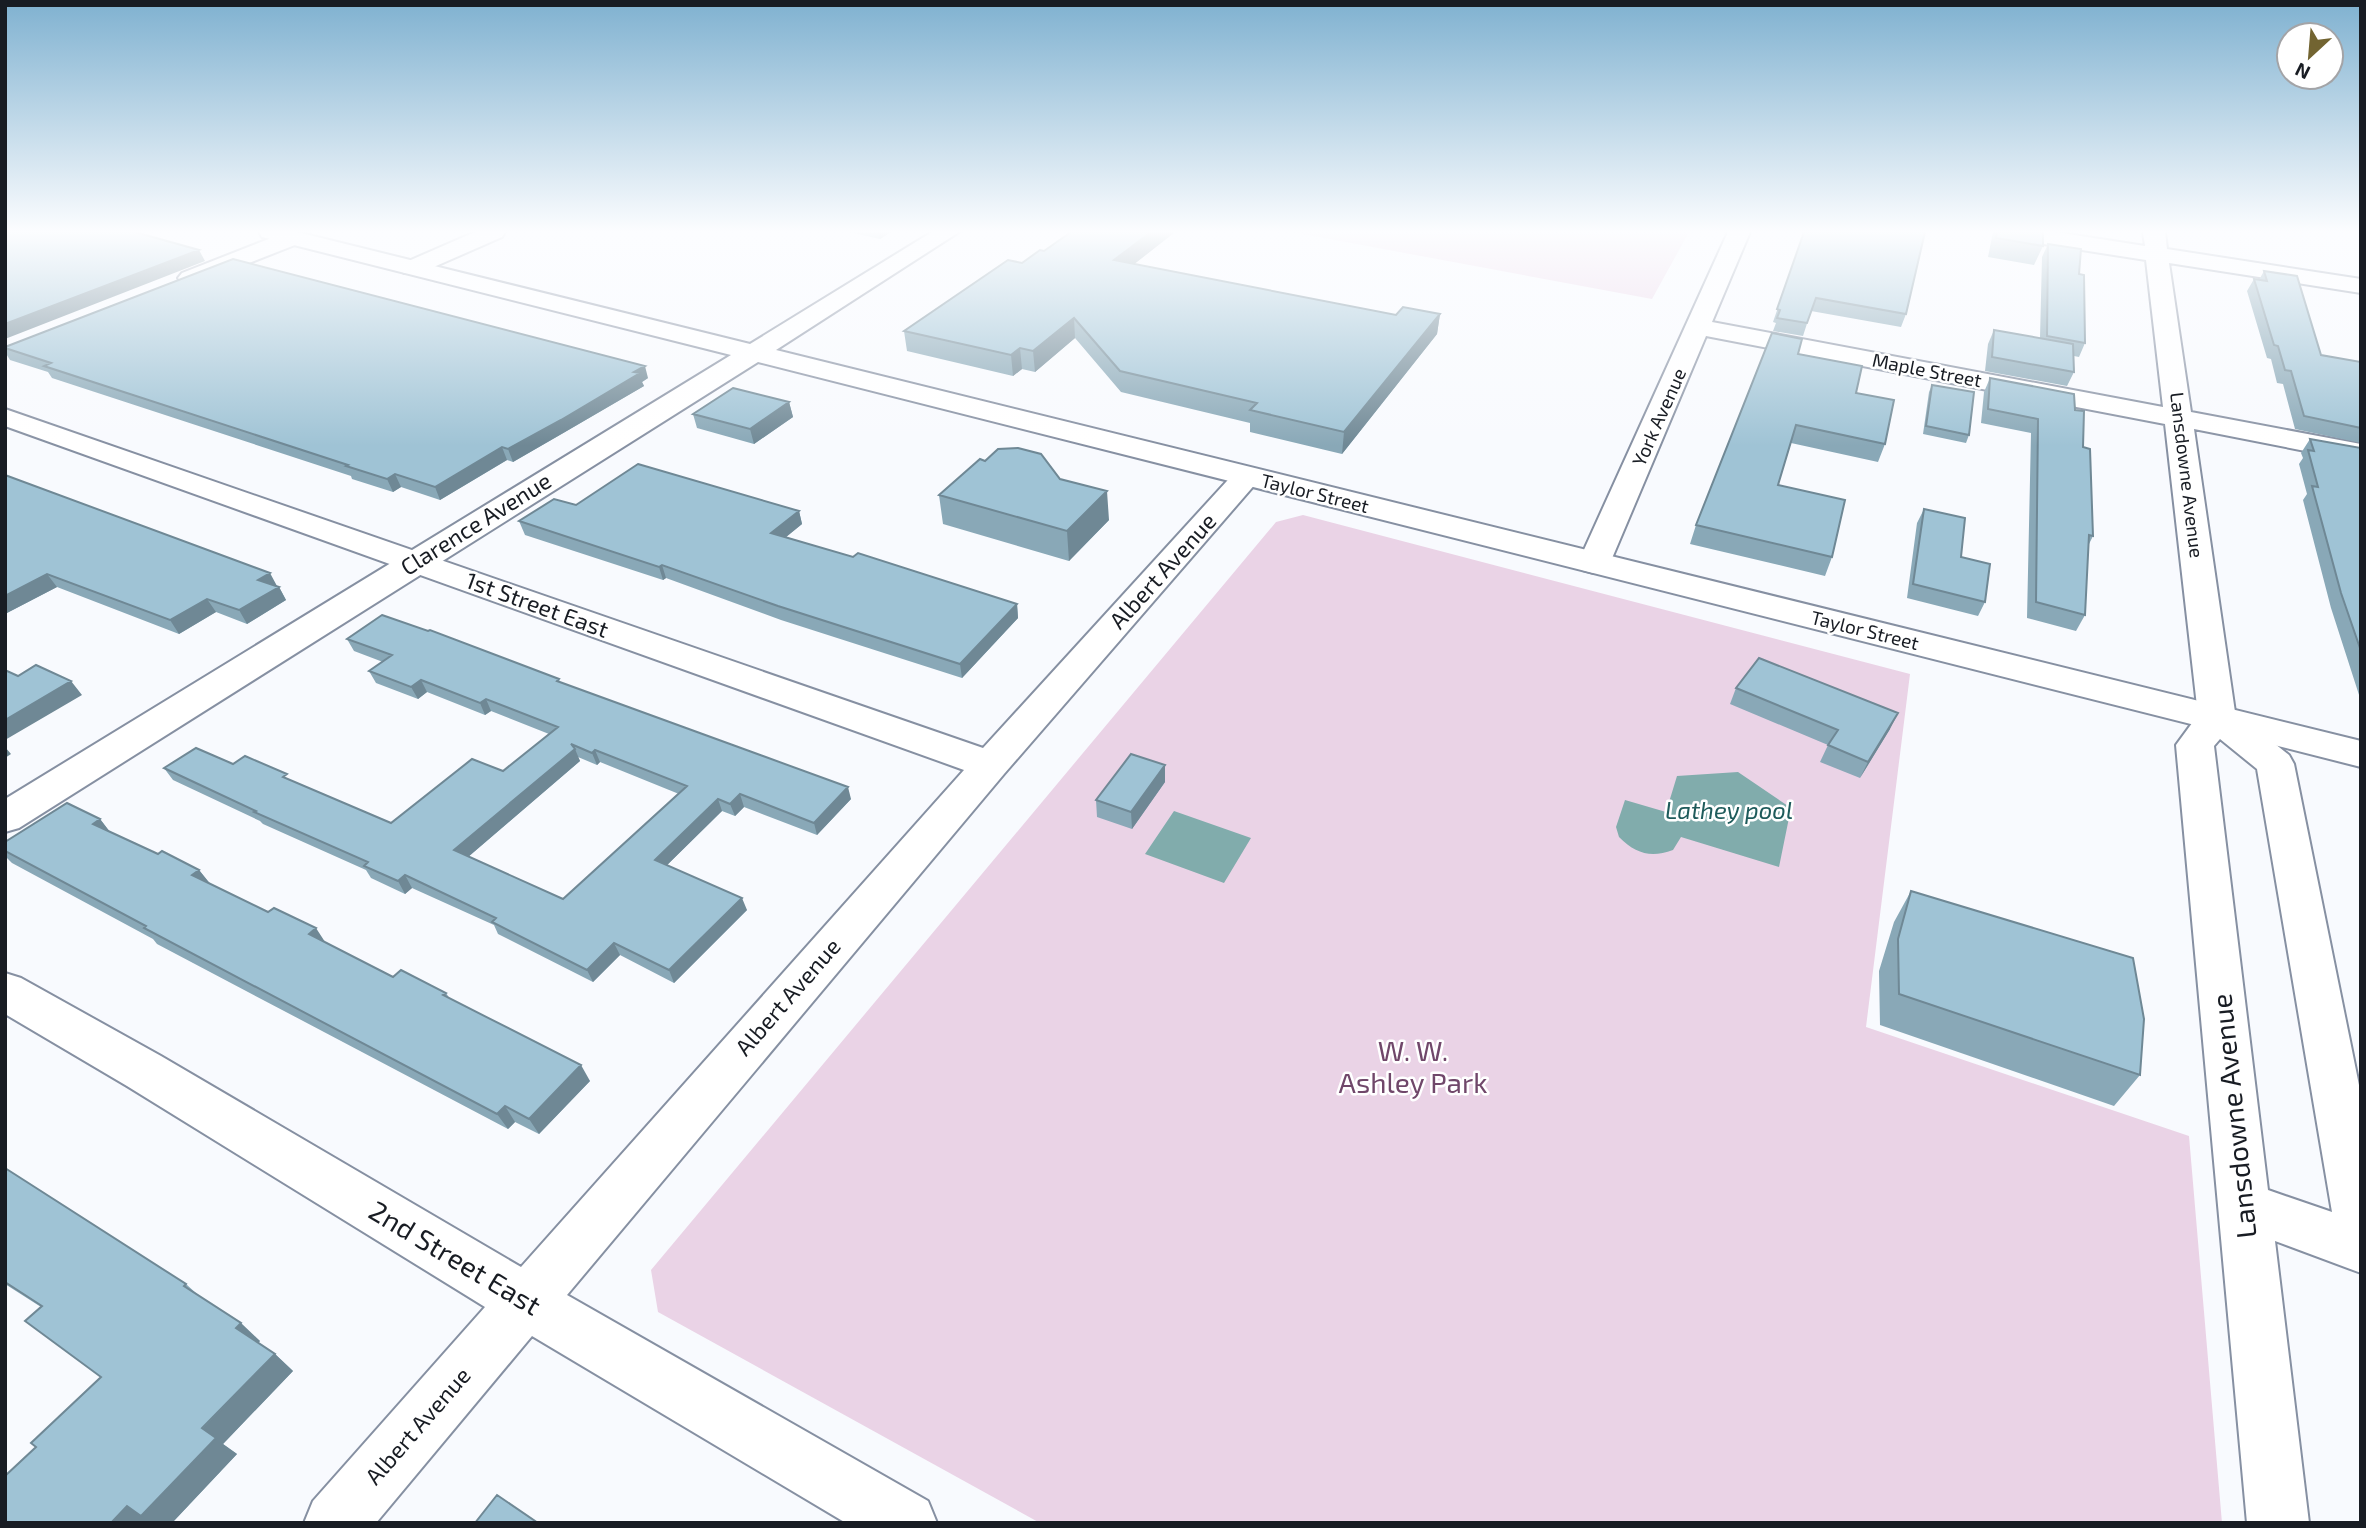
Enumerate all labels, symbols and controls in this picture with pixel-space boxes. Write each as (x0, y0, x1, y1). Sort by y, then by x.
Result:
north arrow (2275, 21, 2345, 91)
text: N (2291, 58, 2314, 85)
street label: Maple Street (1870, 348, 1984, 391)
street label: York Avenue (1627, 364, 1690, 469)
street label: Lansdowne Avenue (2166, 391, 2209, 559)
street label: Clarence Avenue (395, 466, 556, 581)
street label: Taylor Street (1259, 468, 1371, 517)
street label: Albert Avenue (1103, 507, 1222, 634)
street label: 1st Street East (462, 565, 613, 643)
street label: Taylor Street (1809, 605, 1921, 654)
water label: Lathey pool (1665, 795, 1793, 824)
street label: Albert Avenue (729, 932, 846, 1061)
street label: Lansdowne Avenue (2203, 992, 2263, 1240)
park label: W. W. Ashley Park (1339, 1033, 1487, 1099)
street label: 2nd Street East (363, 1193, 548, 1322)
street label: Albert Avenue (359, 1361, 476, 1490)

